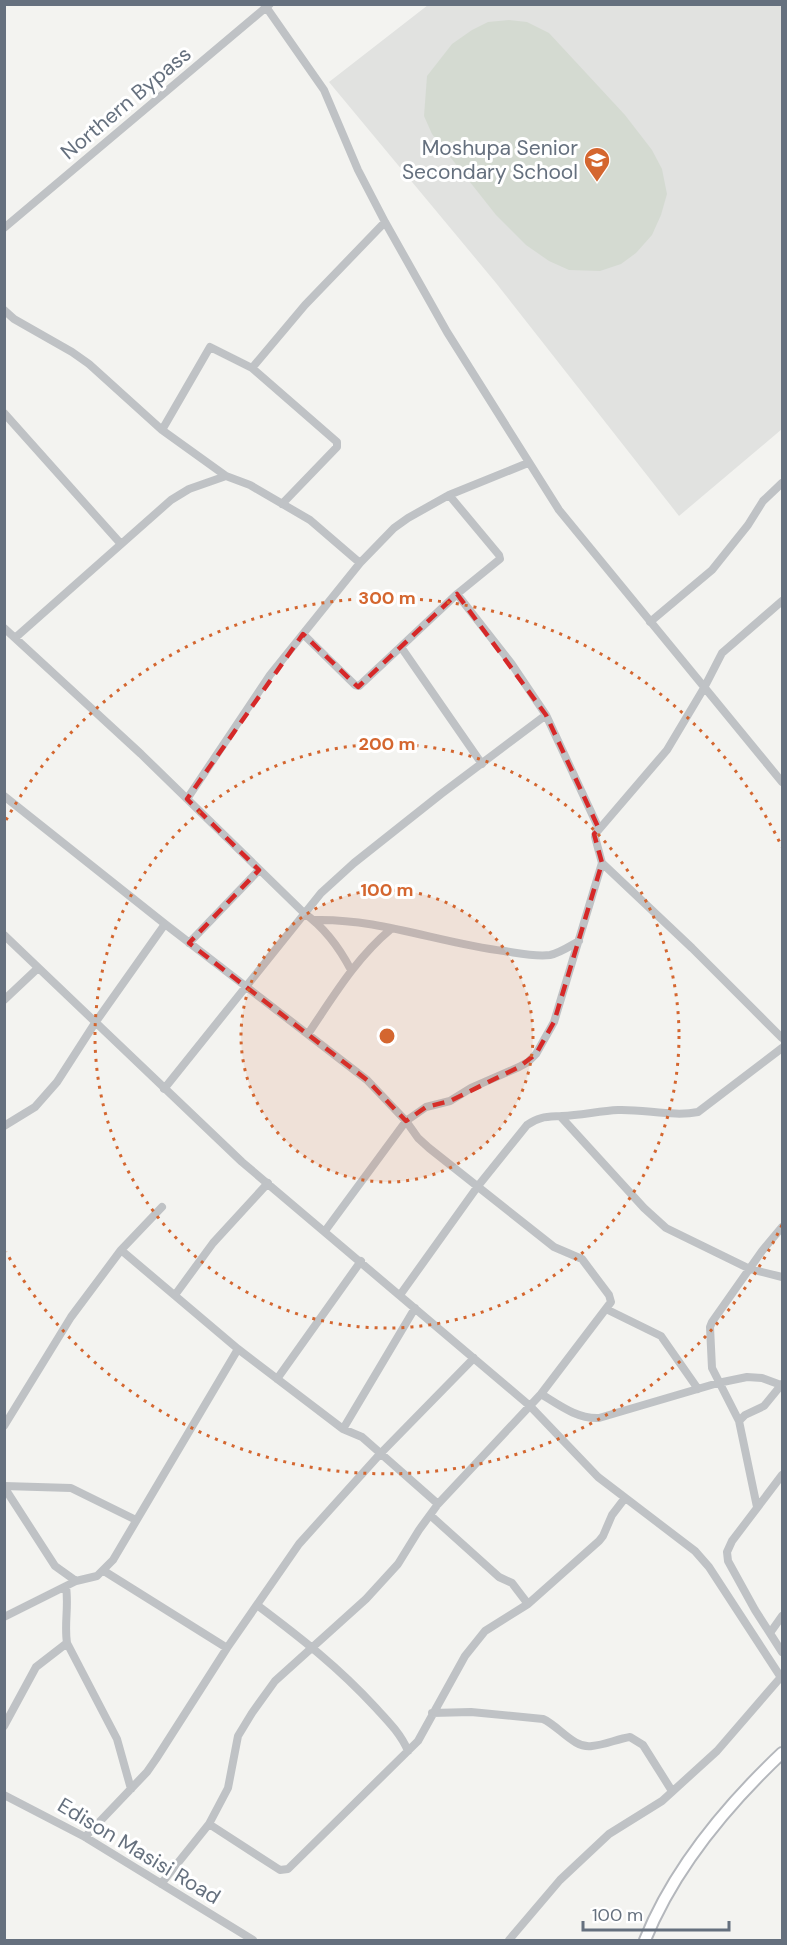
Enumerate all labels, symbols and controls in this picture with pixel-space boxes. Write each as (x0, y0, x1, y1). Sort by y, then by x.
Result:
street label: Northern Bypass (55, 40, 197, 166)
place label: Moshupa Senior Secondary School (402, 134, 578, 186)
school or university icon: Moshupa Senior Secondary School (582, 145, 612, 183)
text: 300 m (358, 586, 416, 610)
text: 200 m (359, 732, 415, 756)
text: 100 m (360, 878, 414, 902)
centre of rings (377, 1026, 397, 1046)
street label: Edison Masisi Road (52, 1791, 226, 1911)
scale bar (583, 1894, 728, 1932)
text: 100 m (592, 1903, 643, 1927)

